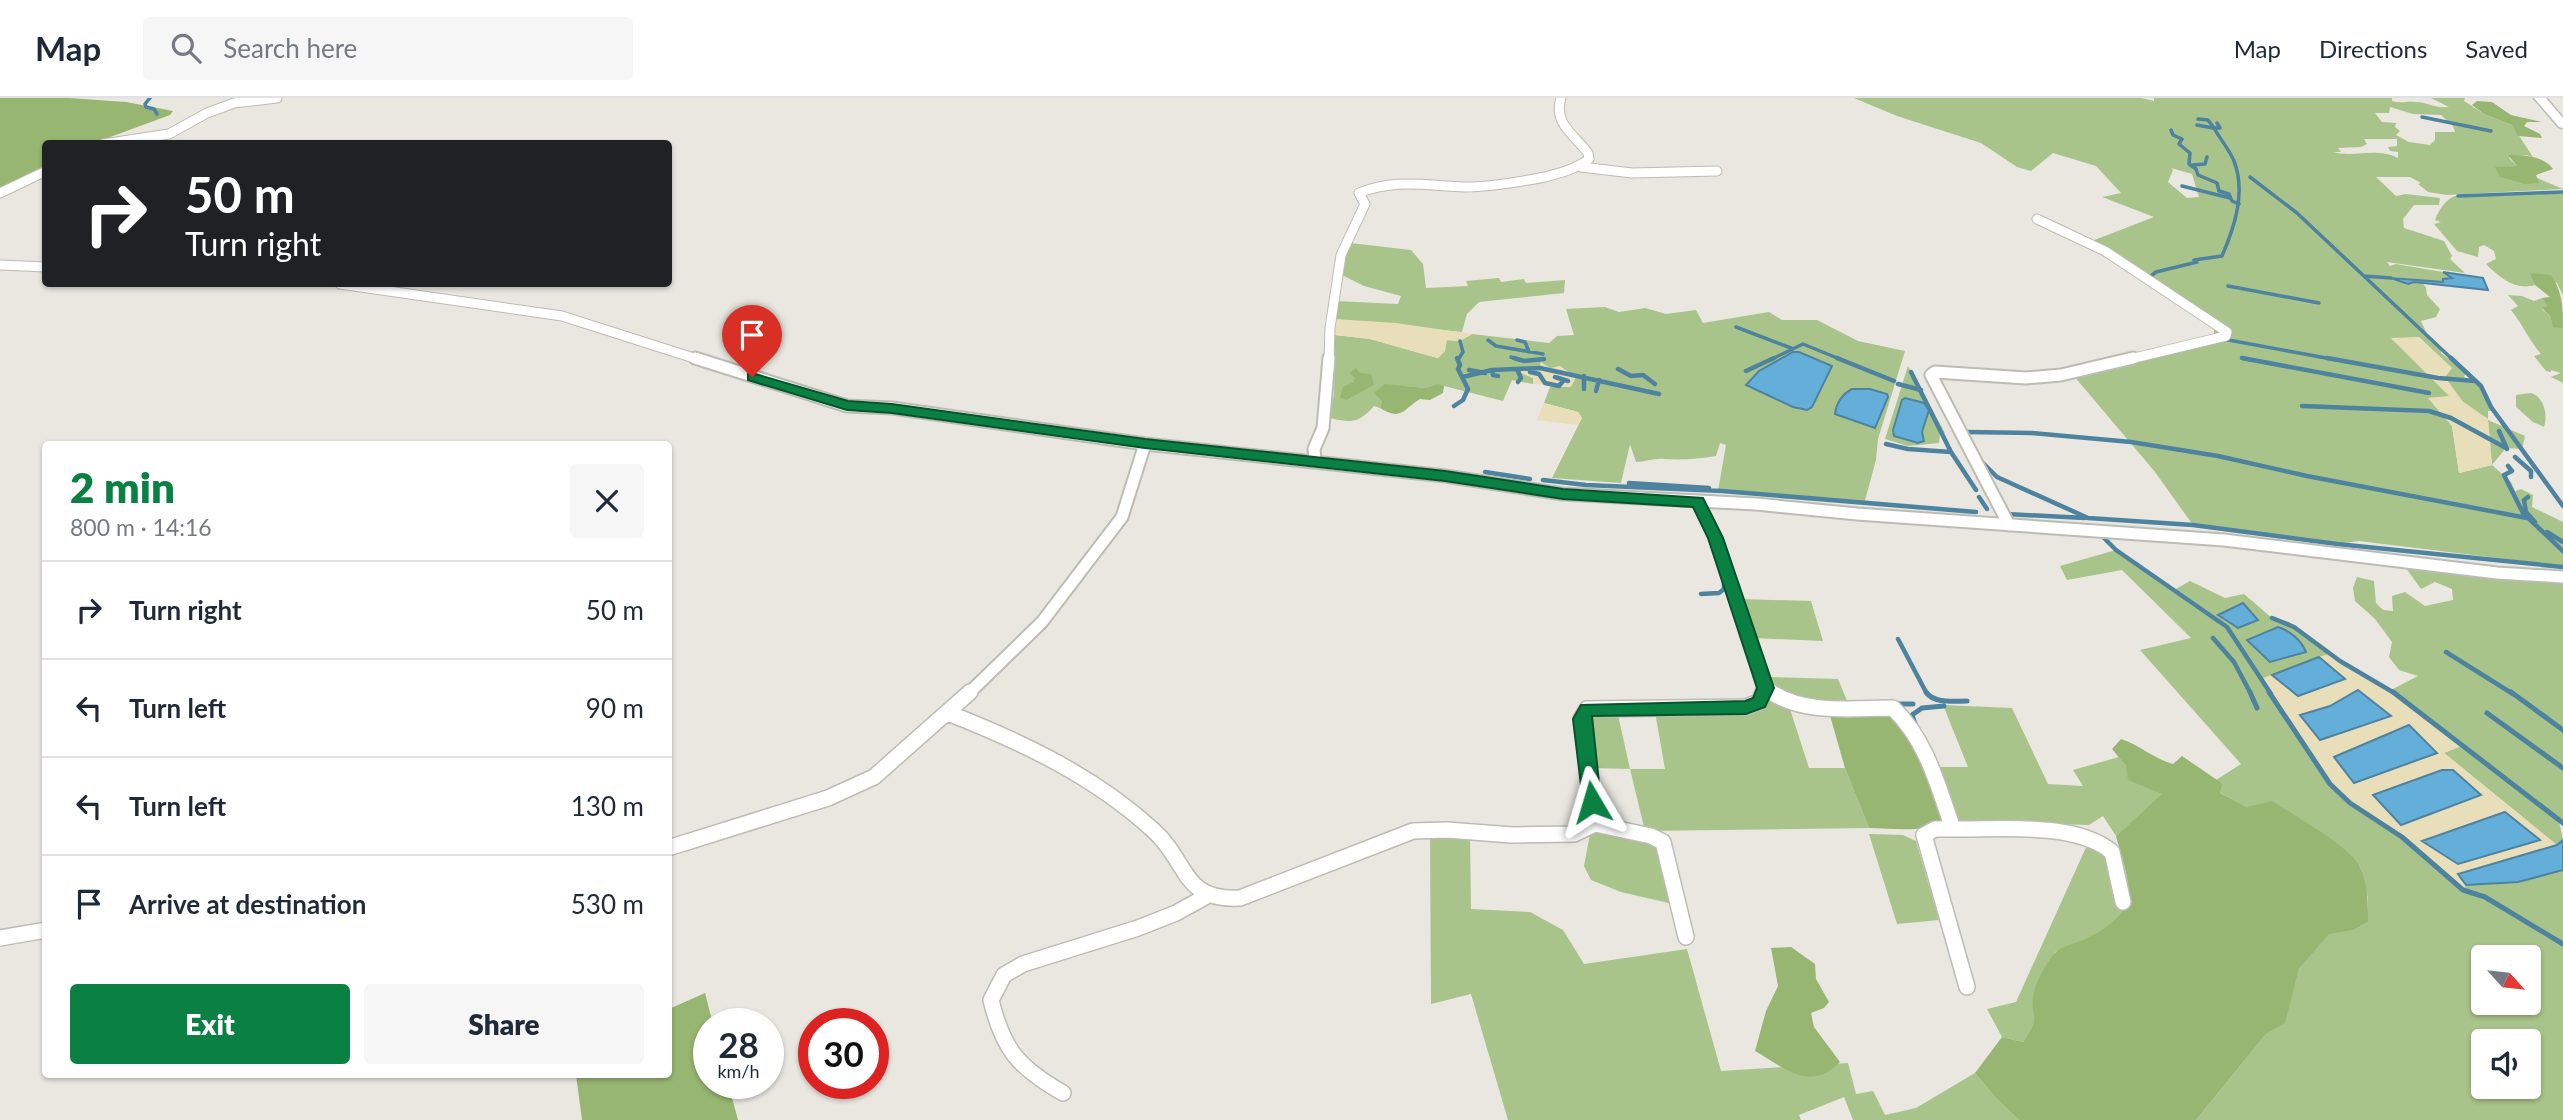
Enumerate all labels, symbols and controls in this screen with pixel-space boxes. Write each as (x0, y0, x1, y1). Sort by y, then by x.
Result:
search box (143, 17, 633, 80)
text: Map (35, 28, 101, 68)
icon: search (167, 29, 205, 67)
text: Search here (223, 32, 357, 64)
text: Map (2234, 34, 2281, 63)
text: Directions (2319, 34, 2427, 63)
text: Saved (2465, 34, 2528, 63)
text: 50 m (185, 165, 295, 223)
icon: right (70, 168, 161, 259)
text: Turn right (185, 224, 321, 263)
pin (722, 305, 782, 377)
icon: arrive (733, 316, 771, 354)
text: 2 min (70, 462, 175, 512)
button: close (570, 464, 644, 538)
text: 800 m · 14:16 (70, 513, 212, 541)
icon: right (70, 591, 108, 629)
text: Turn right (129, 594, 242, 626)
text: 50 m (586, 594, 644, 626)
icon: left (70, 689, 108, 727)
text: Turn left (129, 692, 226, 724)
text: 90 m (586, 692, 644, 724)
position arrow (1555, 765, 1629, 839)
icon: left (70, 787, 108, 825)
text: Turn left (129, 790, 226, 822)
text: 130 m (571, 790, 644, 822)
icon: arrive (70, 885, 108, 923)
text: Arrive at destination (129, 888, 366, 920)
text: 530 m (571, 888, 644, 920)
north arrow (2471, 945, 2541, 1015)
map controls (2471, 945, 2541, 1099)
button: Exit (70, 984, 350, 1064)
button: Share (364, 984, 644, 1064)
speed limit sign: 30 (798, 1008, 889, 1099)
text: 28 (718, 1023, 759, 1065)
button: sound (2471, 1029, 2541, 1099)
text: km/h (717, 1060, 760, 1082)

